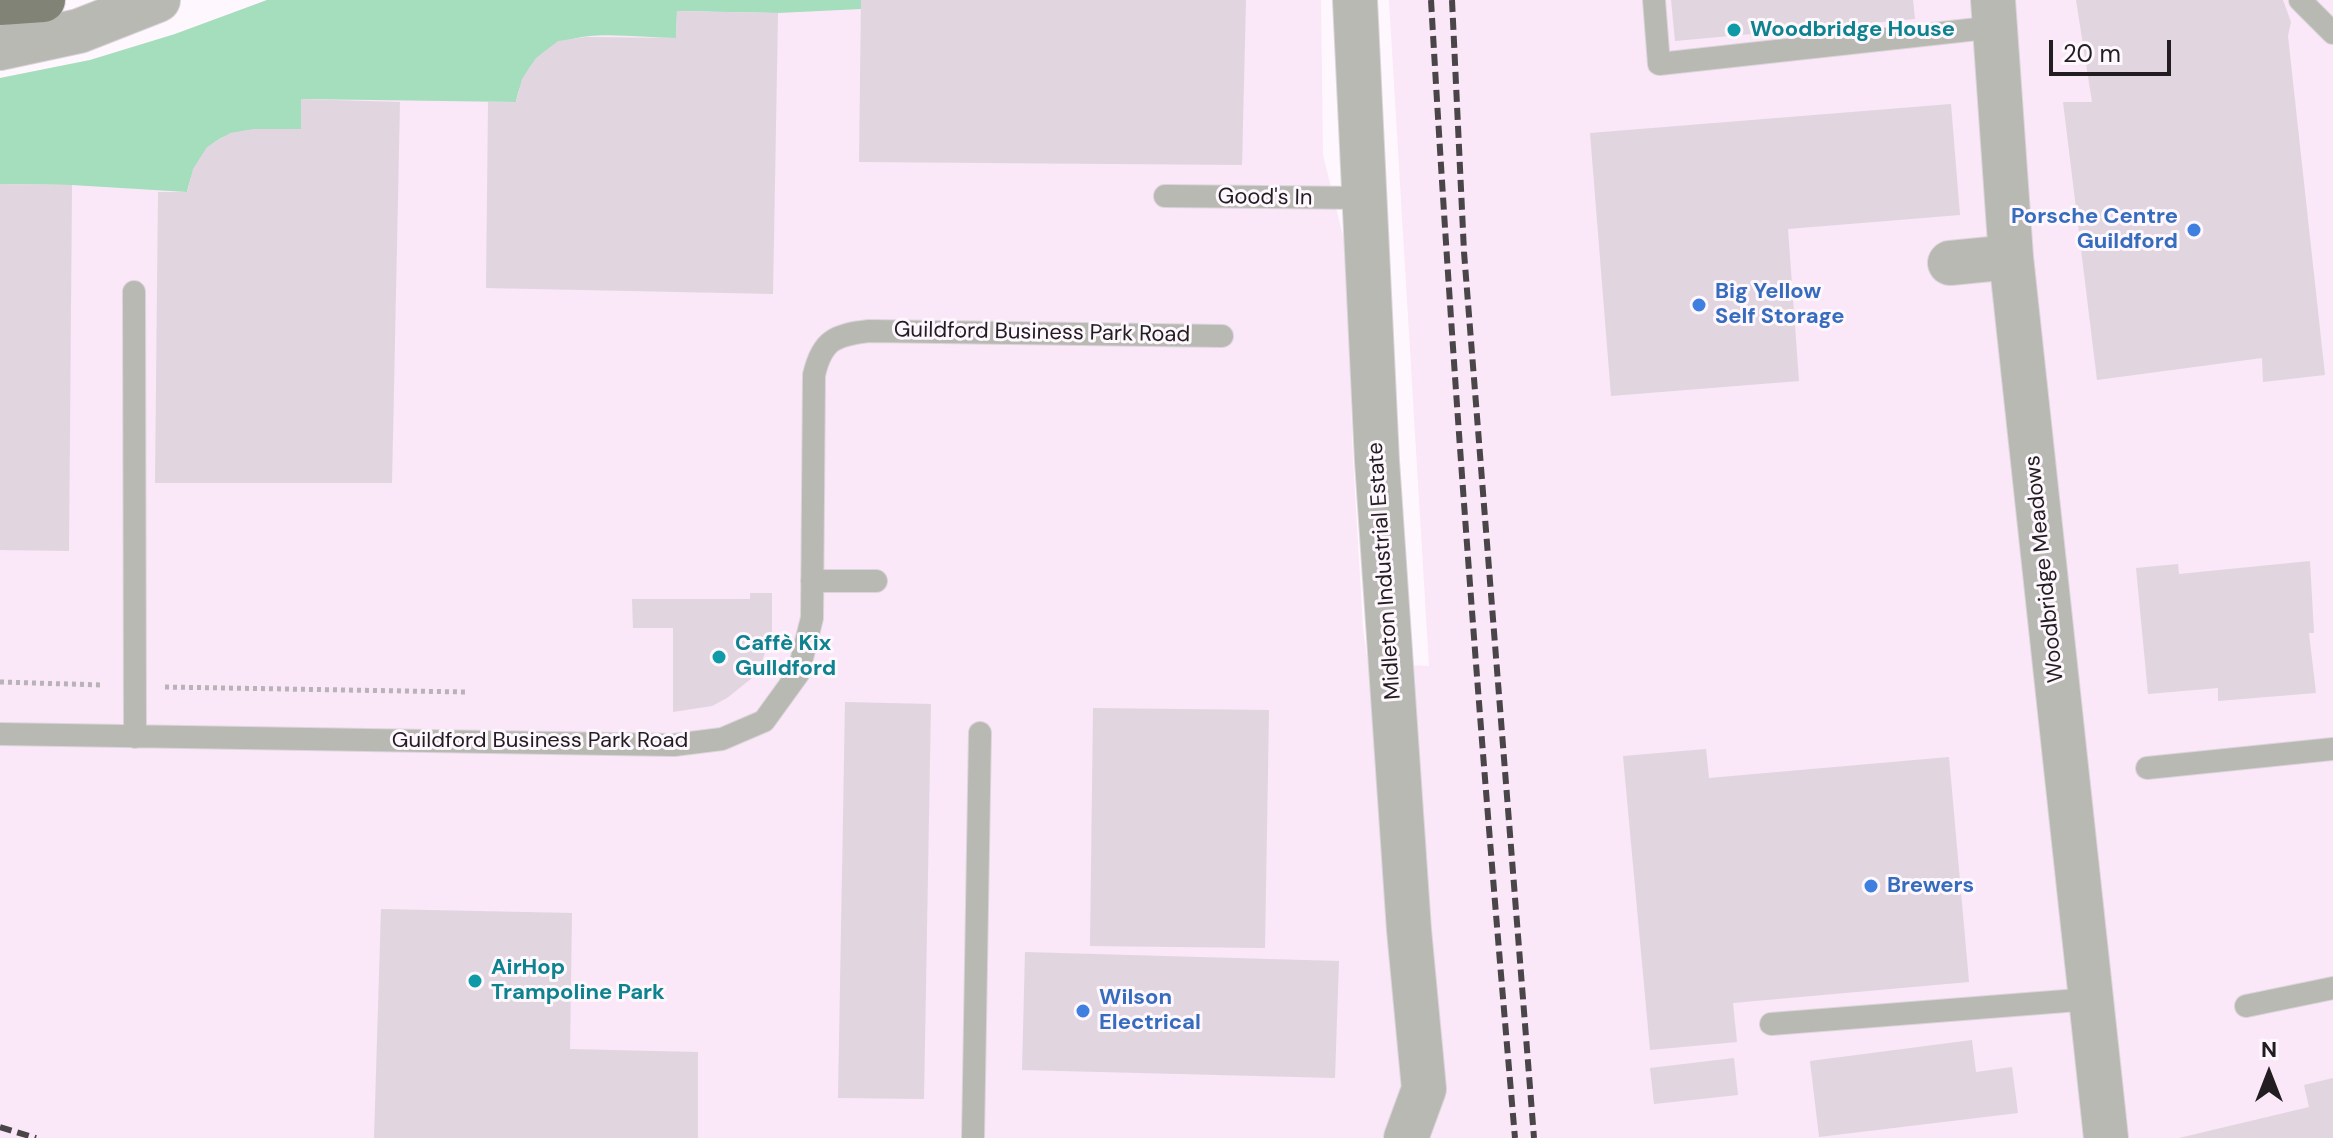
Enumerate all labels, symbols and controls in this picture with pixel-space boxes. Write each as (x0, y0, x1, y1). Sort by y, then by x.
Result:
place label: Woodbridge House (1750, 17, 1955, 43)
marker: Woodbridge House (1725, 21, 1743, 39)
scale bar (2053, 24, 2175, 74)
text: 20 m (2063, 38, 2121, 69)
street label: Good's In (1217, 184, 1313, 212)
place label: Porsche Centre Guildford (2011, 204, 2178, 256)
marker: Porsche Centre Guildford (2185, 221, 2203, 239)
place label: Big Yellow Self Storage (1715, 279, 1844, 330)
marker: Big Yellow Self Storage (1690, 296, 1708, 314)
street label: Guildford Business Park Road (894, 317, 1190, 349)
street label: Midleton Industrial Estate (1363, 441, 1407, 701)
street label: Woodbridge Meadows (2020, 454, 2070, 684)
place label: Caffè Kix Gulldford (735, 631, 836, 682)
marker: Caffè Kix Gulldford (710, 648, 728, 666)
street label: Guildford Business Park Road (392, 728, 688, 754)
place label: Brewers (1887, 873, 1974, 899)
marker: Brewers (1862, 877, 1880, 895)
place label: AirHop Trampoline Park (491, 955, 665, 1006)
marker: AirHop Trampoline Park (466, 972, 484, 990)
place label: Wilson Electrical (1099, 985, 1201, 1036)
marker: Wilson Electrical (1074, 1002, 1092, 1020)
north arrow (2229, 1034, 2309, 1114)
text: N (2261, 1035, 2277, 1064)

